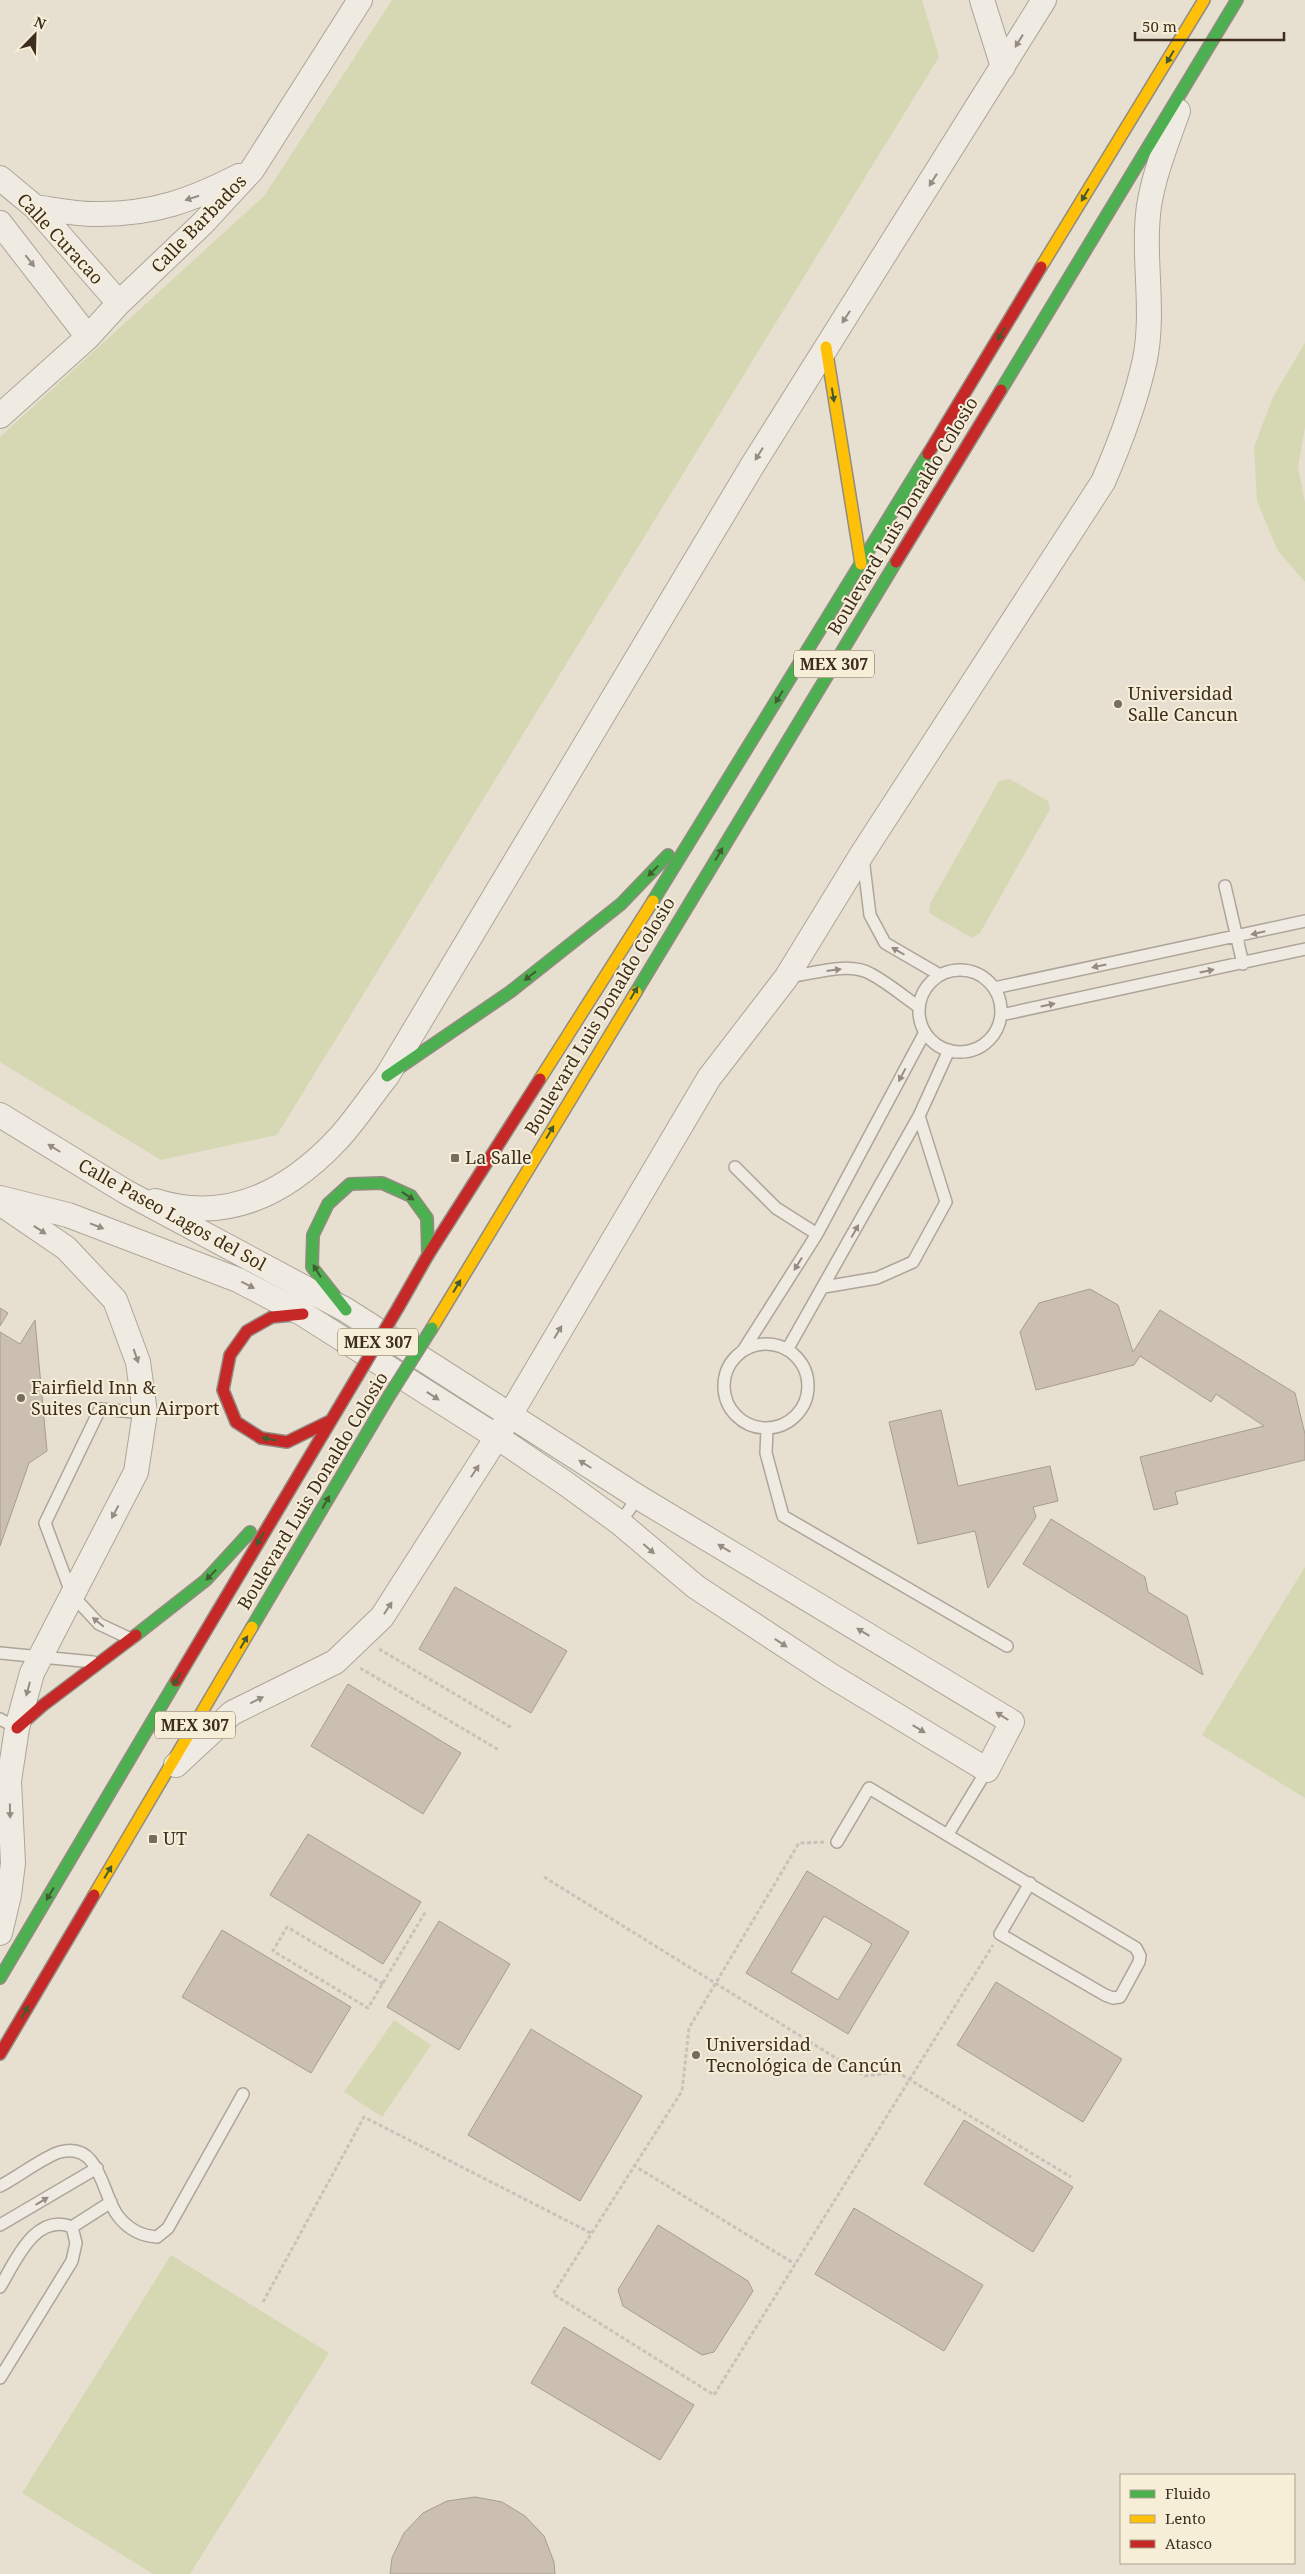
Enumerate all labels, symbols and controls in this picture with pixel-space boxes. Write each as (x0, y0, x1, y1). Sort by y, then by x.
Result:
north arrow (10, 10, 60, 60)
scale bar (1135, 10, 1284, 42)
text: N (31, 12, 49, 33)
text: 50 m (1142, 16, 1177, 36)
one-way arrow (1014, 35, 1023, 48)
one-way arrow (1165, 50, 1174, 63)
street label: Calle Barbados (145, 169, 251, 278)
one-way arrow (928, 173, 938, 186)
street label: Calle Curacao (12, 187, 109, 289)
one-way arrow (1081, 189, 1090, 202)
one-way arrow (184, 195, 199, 203)
one-way arrow (24, 254, 35, 267)
one-way arrow (841, 310, 850, 323)
one-way arrow (996, 328, 1005, 341)
one-way arrow (829, 388, 837, 404)
street label: Boulevard Luis Donaldo Colosio (821, 392, 983, 639)
one-way arrow (755, 448, 764, 461)
road number: MEX 307 (794, 651, 874, 678)
place label: Universidad Salle Cancun (1128, 681, 1238, 726)
one-way arrow (775, 691, 784, 704)
marker: Universidad Salle Cancun (1112, 698, 1124, 710)
one-way arrow (714, 848, 723, 861)
one-way arrow (647, 864, 659, 876)
street label: Boulevard Luis Donaldo Colosio (518, 892, 680, 1139)
one-way arrow (1250, 929, 1265, 937)
one-way arrow (891, 946, 904, 955)
one-way arrow (1091, 962, 1106, 970)
one-way arrow (827, 966, 843, 974)
one-way arrow (1200, 967, 1216, 975)
one-way arrow (524, 971, 537, 982)
one-way arrow (630, 987, 639, 1000)
one-way arrow (1041, 1001, 1056, 1009)
one-way arrow (898, 1068, 906, 1083)
one-way arrow (546, 1125, 555, 1139)
one-way arrow (48, 1144, 61, 1153)
place label: La Salle (465, 1145, 532, 1169)
street label: Calle Paseo Lagos del Sol (74, 1152, 271, 1276)
marker: La Salle (449, 1152, 461, 1164)
one-way arrow (401, 1191, 415, 1201)
one-way arrow (90, 1222, 105, 1230)
one-way arrow (851, 1224, 859, 1239)
one-way arrow (34, 1225, 47, 1235)
one-way arrow (794, 1257, 803, 1270)
one-way arrow (312, 1264, 321, 1278)
one-way arrow (452, 1279, 462, 1292)
one-way arrow (241, 1281, 256, 1289)
one-way arrow (554, 1324, 562, 1339)
road number: MEX 307 (338, 1328, 418, 1355)
one-way arrow (132, 1349, 140, 1364)
street label: Boulevard Luis Donaldo Colosio (231, 1367, 393, 1614)
place label: Fairfield Inn & Suites Cancun Airport (31, 1375, 219, 1420)
one-way arrow (426, 1391, 440, 1400)
marker: Fairfield Inn & Suites Cancun Airport (15, 1392, 27, 1404)
one-way arrow (261, 1435, 276, 1443)
one-way arrow (578, 1459, 591, 1468)
one-way arrow (470, 1465, 480, 1478)
one-way arrow (322, 1496, 331, 1509)
one-way arrow (111, 1505, 119, 1519)
one-way arrow (255, 1533, 264, 1546)
one-way arrow (642, 1543, 655, 1554)
one-way arrow (717, 1543, 730, 1552)
one-way arrow (205, 1568, 217, 1580)
one-way arrow (383, 1602, 393, 1615)
one-way arrow (92, 1616, 105, 1627)
one-way arrow (856, 1627, 869, 1636)
one-way arrow (240, 1636, 249, 1649)
one-way arrow (774, 1638, 788, 1648)
one-way arrow (173, 1671, 181, 1686)
one-way arrow (24, 1681, 32, 1696)
one-way arrow (250, 1696, 264, 1704)
one-way arrow (995, 1711, 1008, 1721)
road number: MEX 307 (155, 1712, 235, 1738)
one-way arrow (912, 1724, 925, 1733)
one-way arrow (6, 1803, 14, 1819)
place label: UT (163, 1826, 187, 1850)
marker: UT (147, 1833, 159, 1845)
one-way arrow (103, 1866, 112, 1879)
one-way arrow (45, 1888, 54, 1901)
one-way arrow (20, 2006, 29, 2019)
place label: Universidad Tecnológica de Cancún (706, 2032, 902, 2077)
marker: Universidad Tecnológica de Cancún (690, 2049, 702, 2061)
one-way arrow (35, 2196, 49, 2205)
legend (1120, 2474, 1295, 2564)
text: Fluido (1165, 2483, 1211, 2503)
text: Lento (1165, 2508, 1206, 2528)
text: Atasco (1165, 2533, 1212, 2553)

